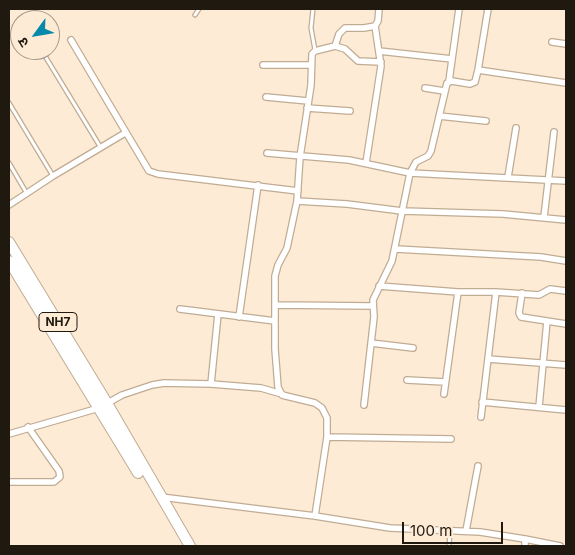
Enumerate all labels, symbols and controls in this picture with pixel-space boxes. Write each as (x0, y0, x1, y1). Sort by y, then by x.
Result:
north arrow (10, 10, 60, 60)
text: उ (13, 35, 32, 51)
road number: NH7 (39, 313, 77, 332)
scale bar (405, 512, 506, 544)
text: 100 m (410, 521, 452, 540)

